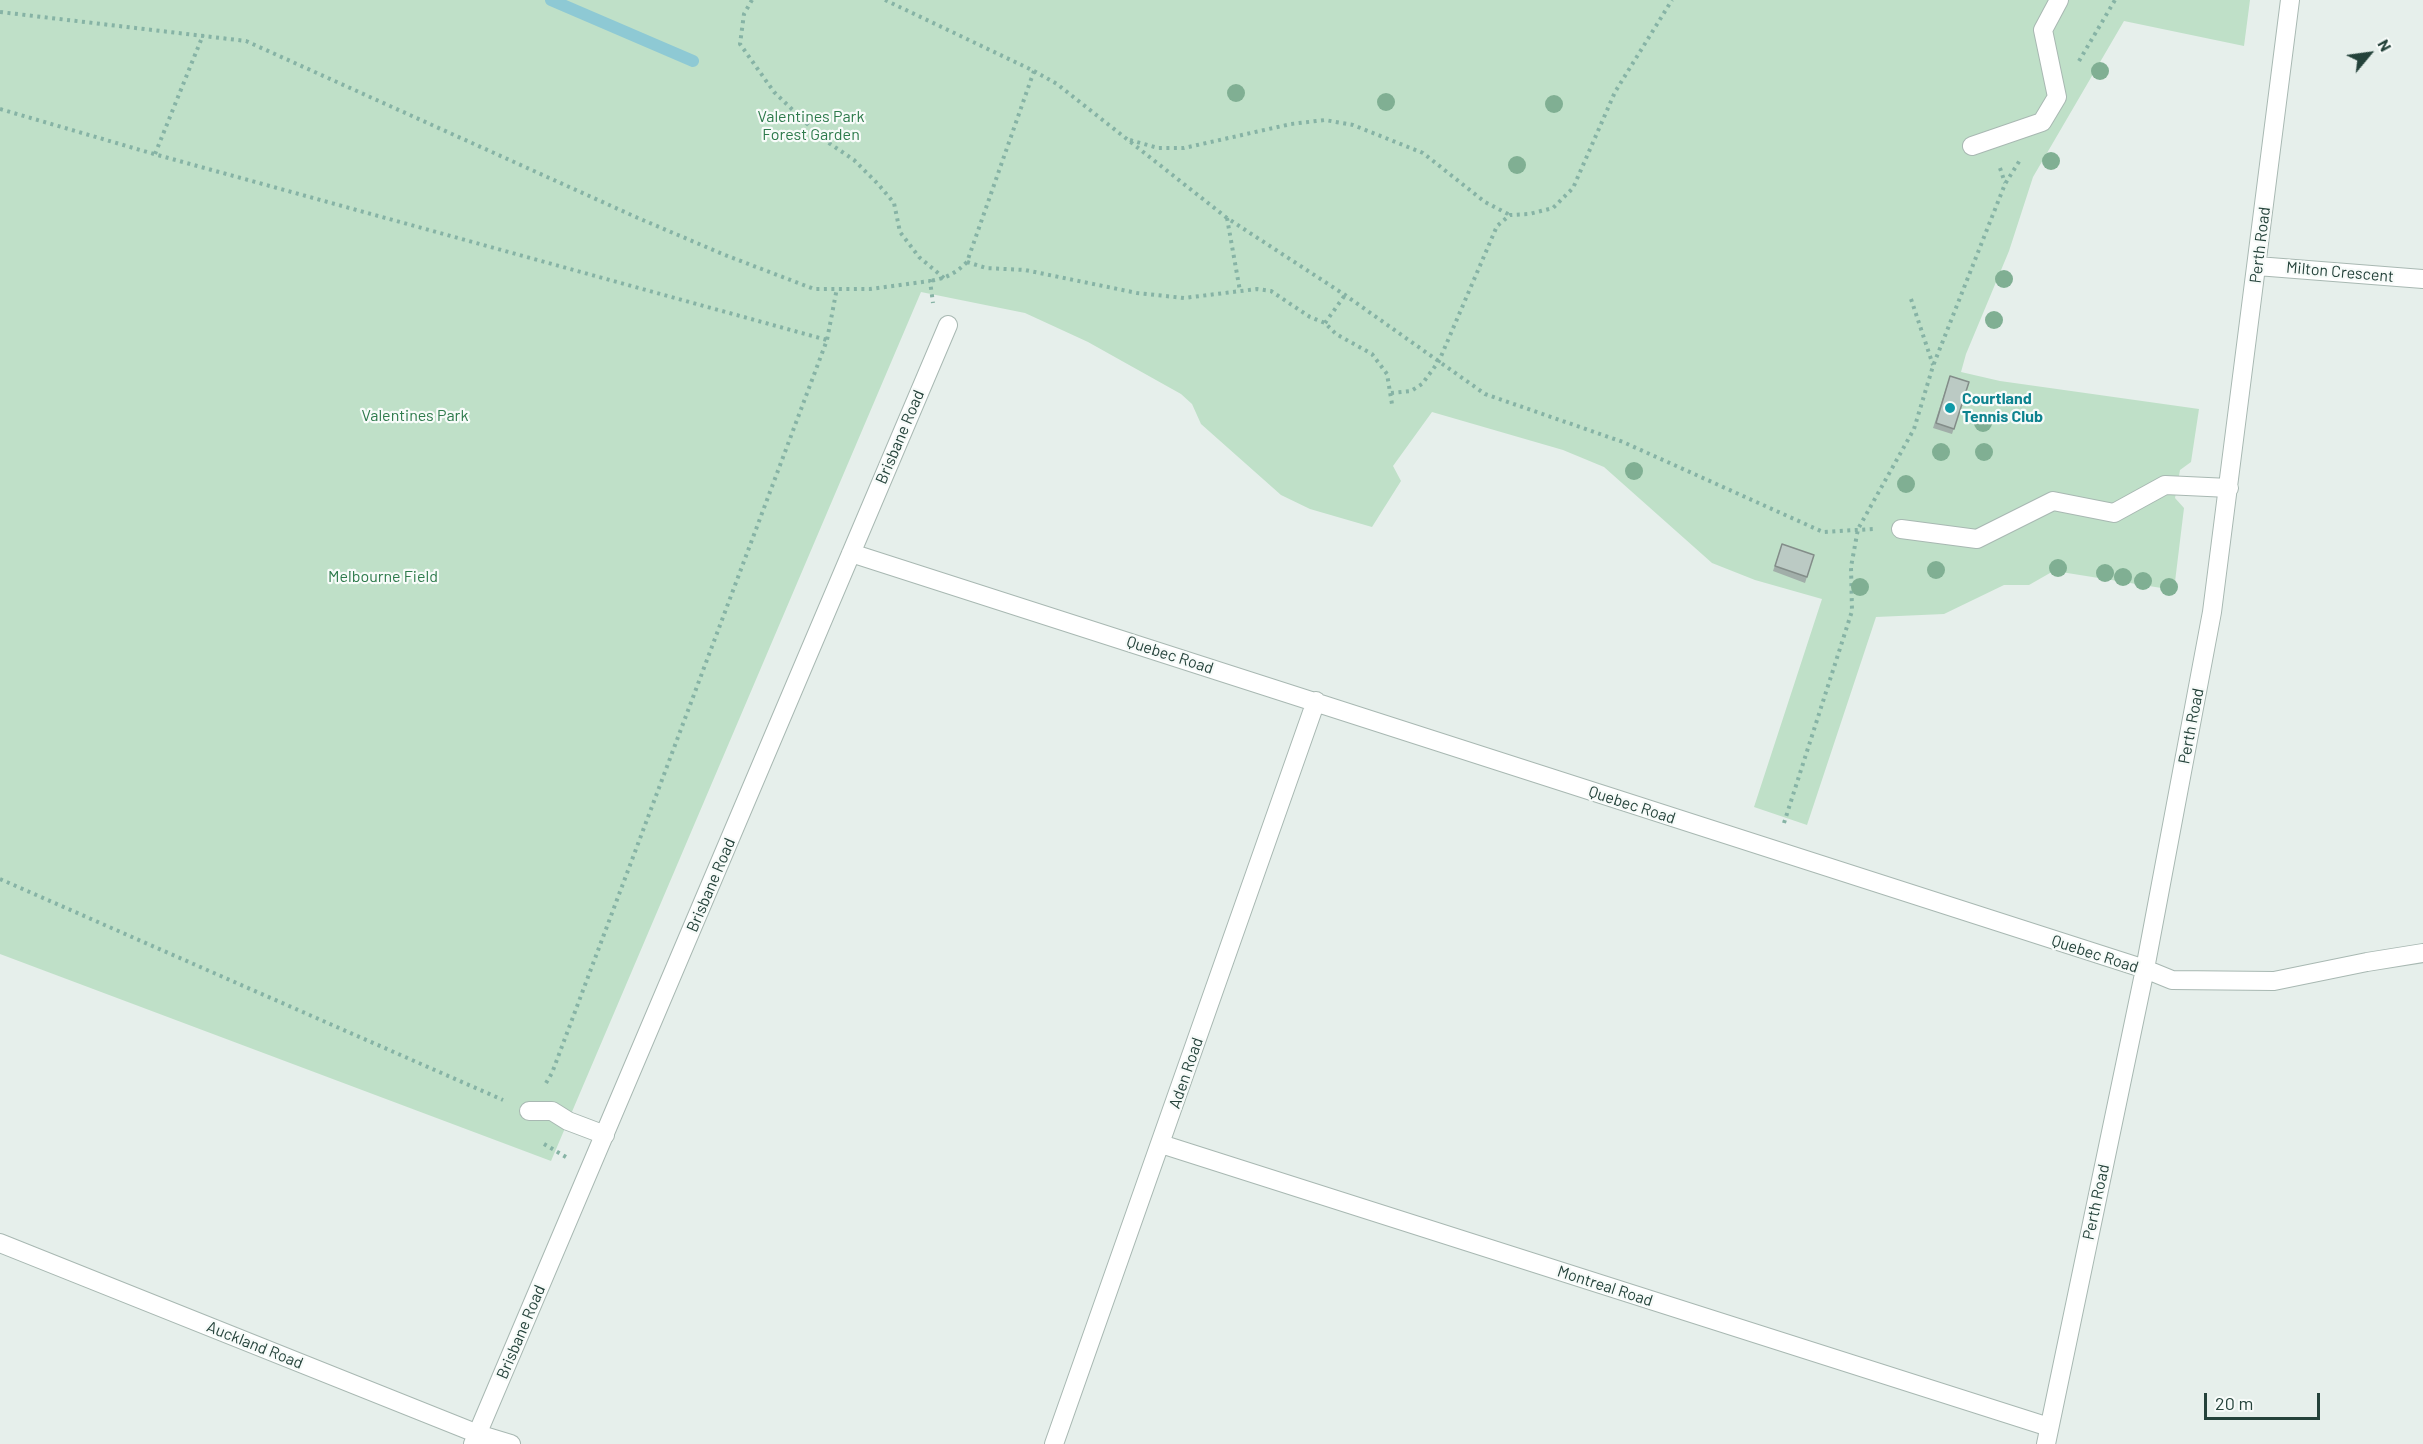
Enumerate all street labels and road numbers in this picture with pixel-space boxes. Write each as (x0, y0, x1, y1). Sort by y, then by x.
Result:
street label: Perth Road (2246, 206, 2274, 284)
street label: Milton Crescent (2285, 258, 2395, 286)
street label: Brisbane Road (872, 387, 928, 487)
street label: Quebec Road (1124, 632, 1216, 678)
street label: Perth Road (2174, 686, 2208, 766)
street label: Quebec Road (1586, 782, 1678, 828)
street label: Brisbane Road (683, 835, 739, 935)
street label: Quebec Road (2049, 931, 2141, 977)
street label: Aden Road (1165, 1035, 1207, 1111)
street label: Perth Road (2079, 1162, 2113, 1242)
street label: Montreal Road (1555, 1262, 1655, 1310)
street label: Brisbane Road (493, 1282, 549, 1382)
street label: Auckland Road (204, 1317, 306, 1373)

